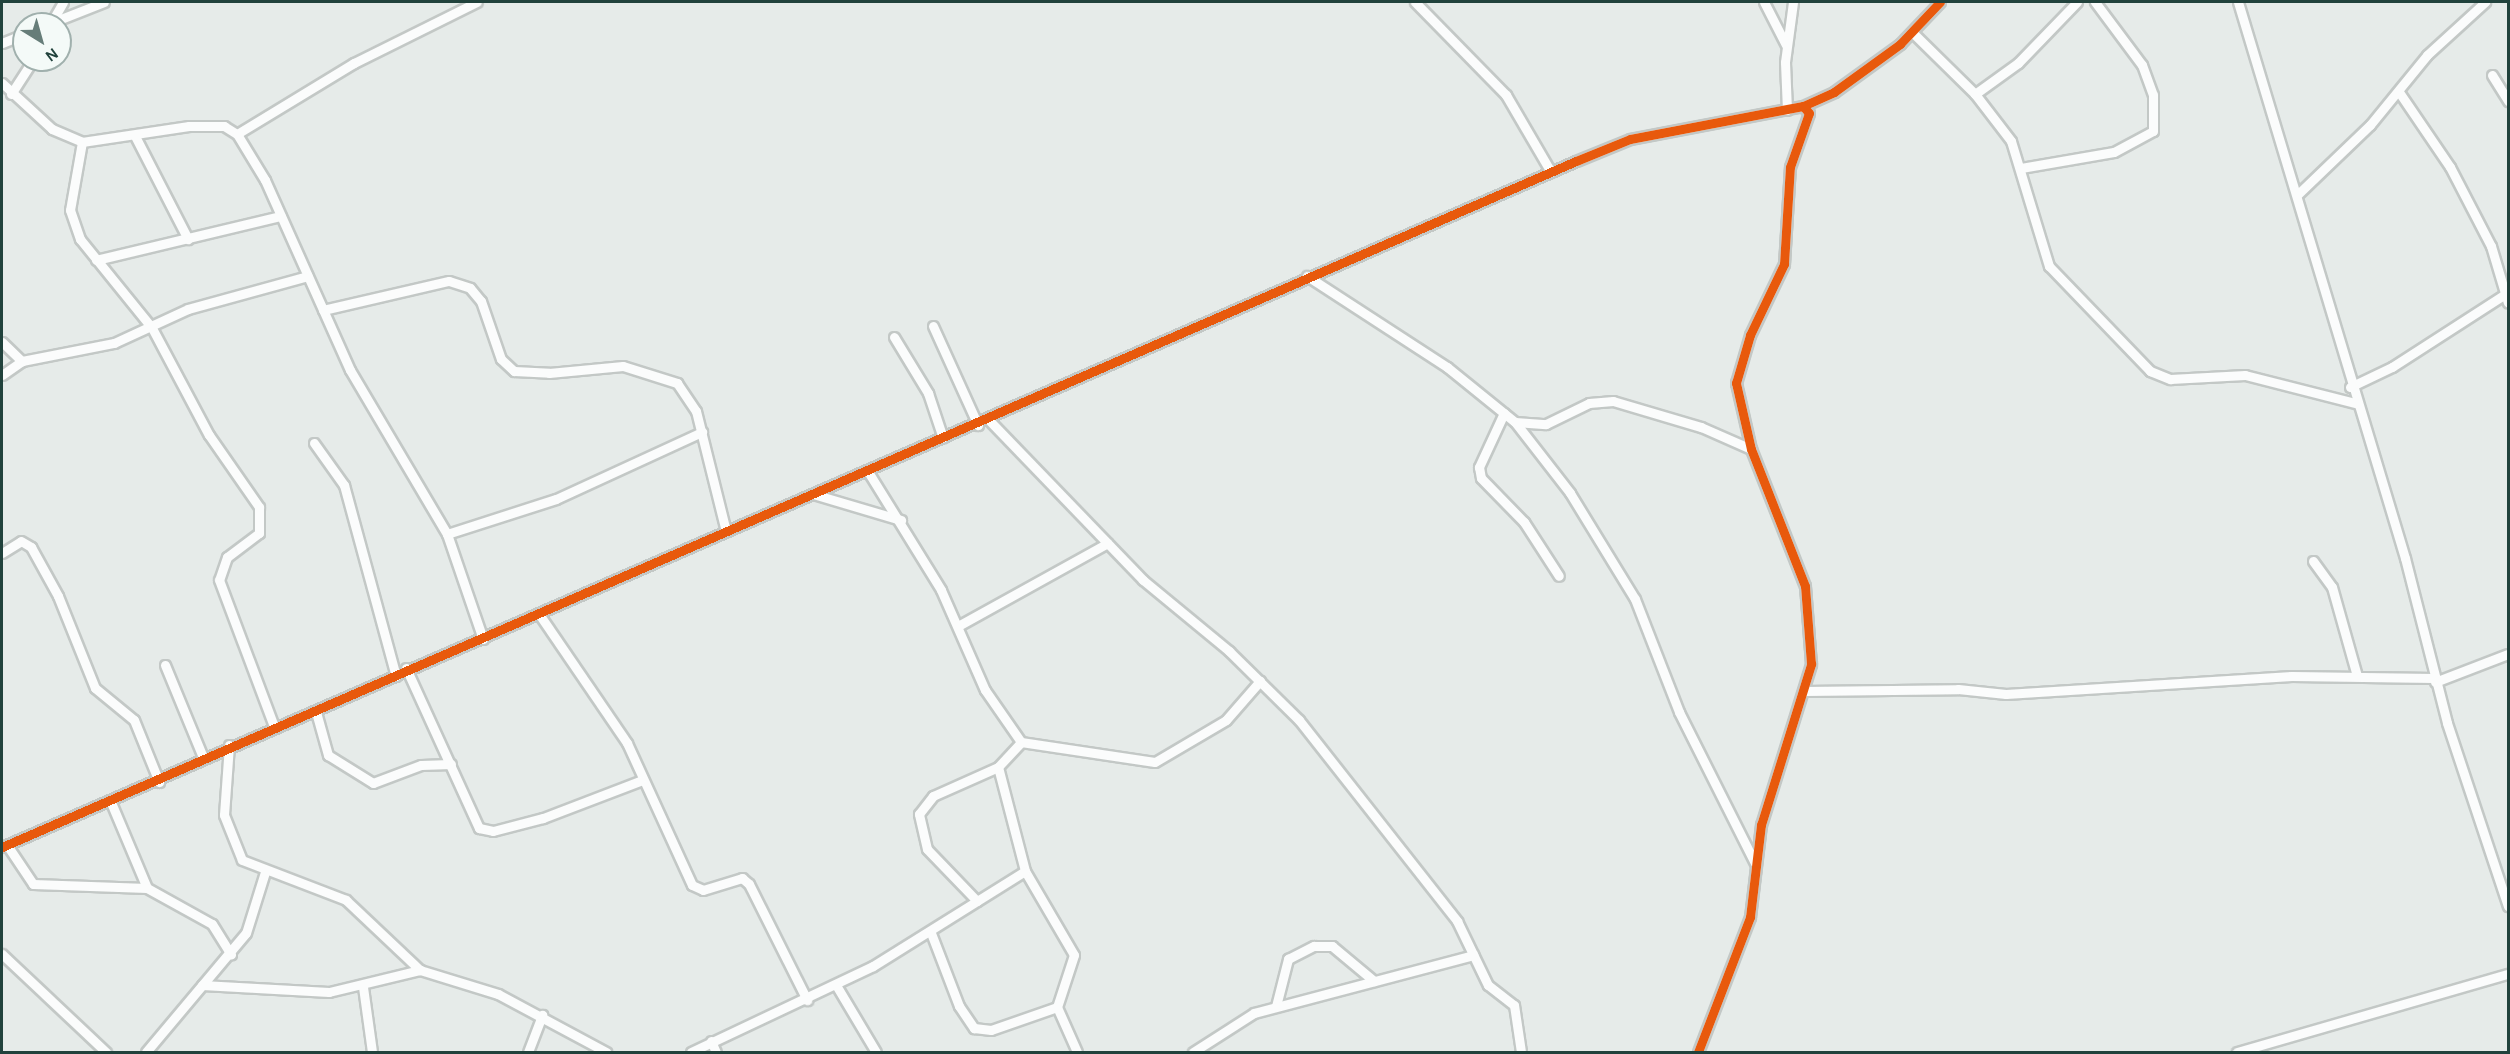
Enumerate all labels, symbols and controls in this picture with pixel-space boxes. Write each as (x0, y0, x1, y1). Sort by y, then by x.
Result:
north arrow (12, 12, 72, 72)
text: N (42, 44, 62, 66)

